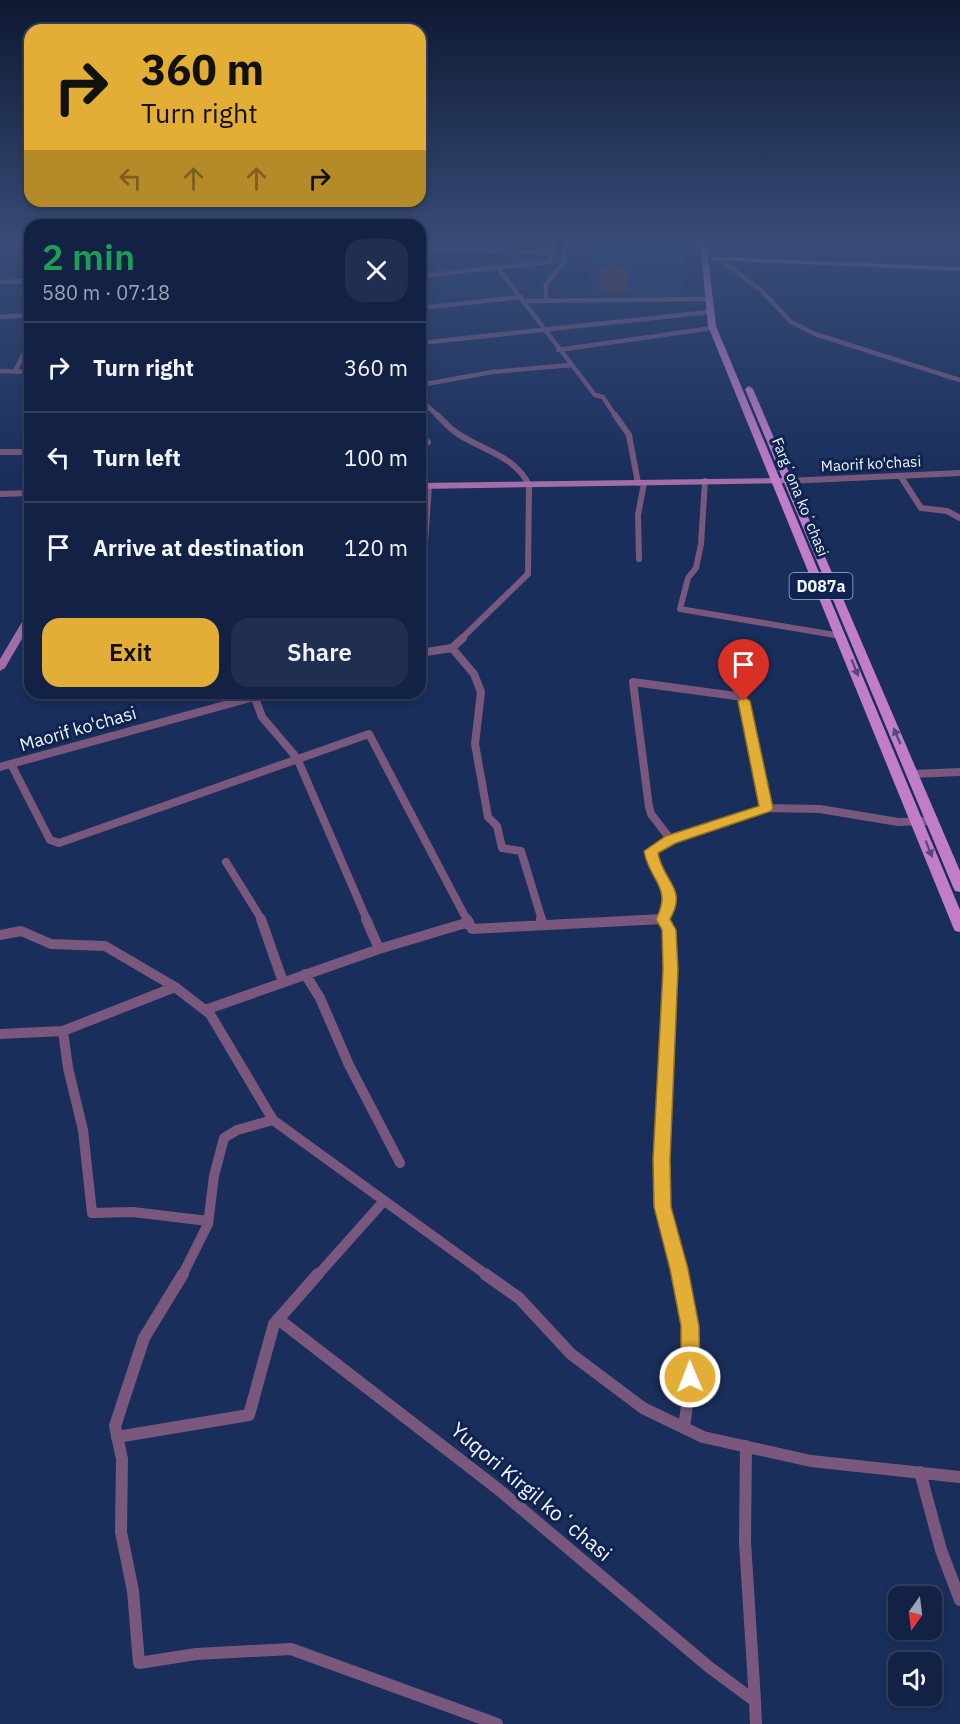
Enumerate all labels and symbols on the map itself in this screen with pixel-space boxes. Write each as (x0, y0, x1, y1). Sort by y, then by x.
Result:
street label: Fargʻona koʻchasi (768, 435, 833, 559)
street label: Maorif ko'chasi (820, 451, 922, 476)
road number: D087a (790, 573, 852, 599)
pin (718, 639, 769, 701)
one-way arrow (851, 659, 860, 677)
street label: Maorif ko'chasi (17, 701, 139, 756)
one-way arrow (892, 727, 901, 745)
one-way arrow (924, 840, 934, 858)
position arrow (658, 1345, 722, 1409)
street label: Yuqori Kirgil koʻchasi (445, 1415, 618, 1567)
north arrow (888, 1586, 942, 1640)

